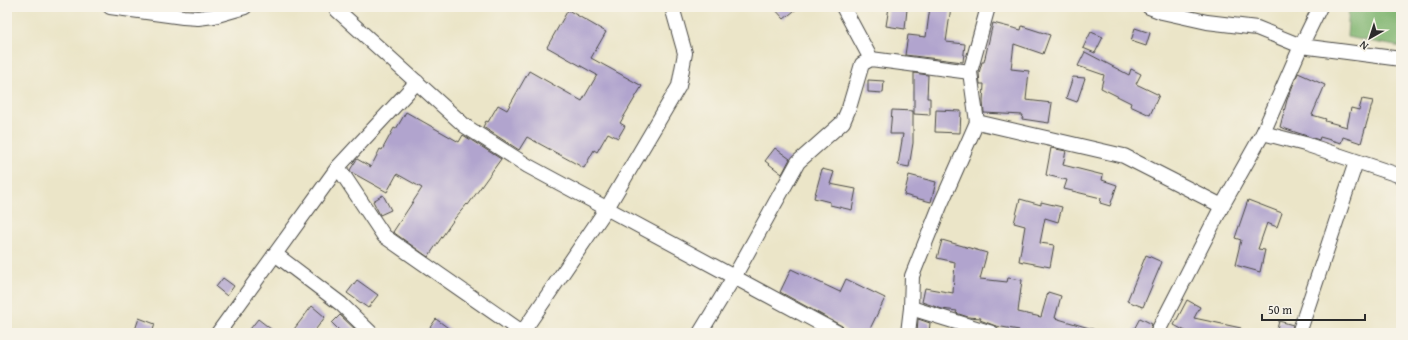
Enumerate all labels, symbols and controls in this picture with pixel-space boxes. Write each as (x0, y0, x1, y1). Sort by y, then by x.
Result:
north arrow (1350, 18, 1390, 58)
text: N (1355, 37, 1372, 54)
scale bar (1262, 296, 1365, 322)
text: 50 m (1268, 301, 1292, 318)

